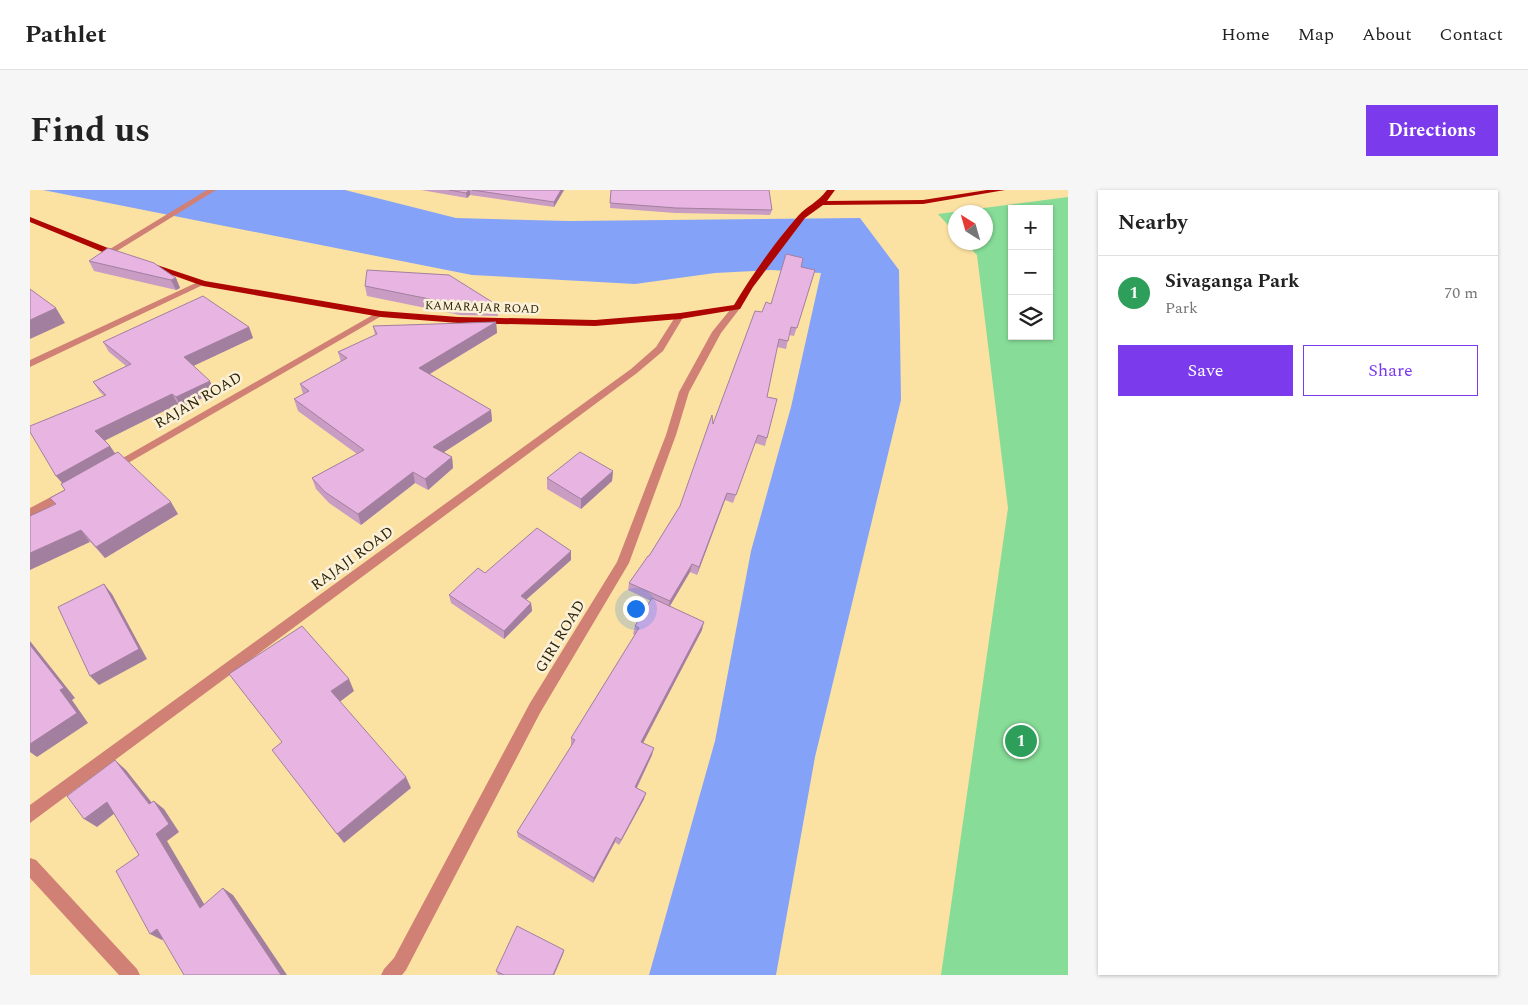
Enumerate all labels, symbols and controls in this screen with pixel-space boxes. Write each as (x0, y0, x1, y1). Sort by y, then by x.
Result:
text: Pathlet (25, 17, 107, 53)
text: Home (1221, 21, 1270, 48)
text: Map (1298, 21, 1334, 48)
text: About (1362, 21, 1412, 48)
text: Contact (1440, 21, 1503, 48)
text: Find us (30, 104, 150, 157)
button: Directions (1366, 105, 1498, 156)
north arrow (948, 205, 993, 250)
map controls (1008, 205, 1053, 340)
button: + (1008, 205, 1053, 250)
text: Nearby (1118, 207, 1188, 239)
button: − (1008, 250, 1053, 295)
text: Sivaganga Park (1165, 267, 1300, 296)
text: 1 (1130, 281, 1138, 305)
text: 70 m (1444, 281, 1478, 305)
button: layers (1008, 295, 1053, 340)
street label: KAMARAJAR ROAD (424, 296, 539, 319)
text: Park (1165, 296, 1198, 320)
button: Save (1118, 345, 1293, 396)
button: Share (1303, 345, 1478, 396)
street label: RAJAN ROAD (150, 366, 246, 435)
street label: RAJAJI ROAD (306, 520, 398, 596)
street label: GIRI ROAD (530, 595, 591, 677)
your location (623, 596, 649, 622)
pin: 1 (1005, 722, 1037, 760)

